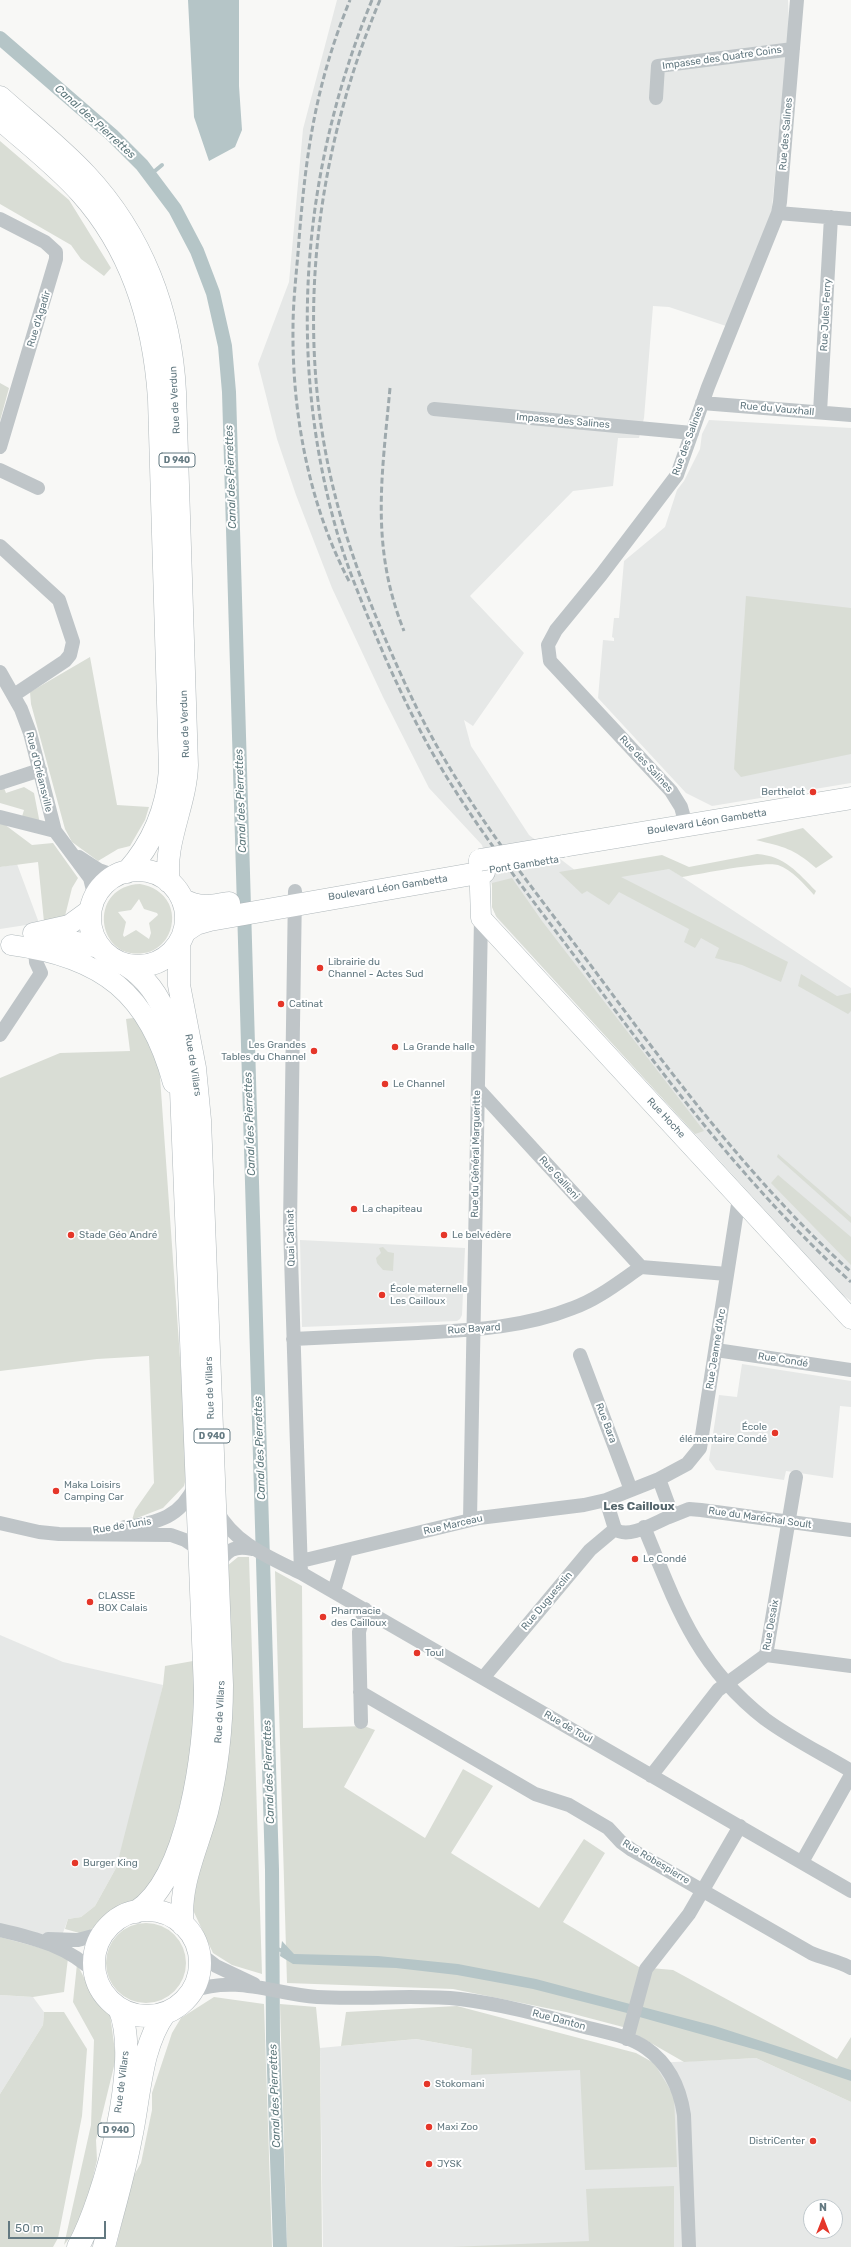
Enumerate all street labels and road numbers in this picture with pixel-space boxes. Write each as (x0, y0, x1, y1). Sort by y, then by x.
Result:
street label: Impasse des Quatre Coins (662, 44, 782, 72)
street label: Rue des Salines (777, 97, 795, 171)
street label: Rue Jules Ferry (818, 278, 834, 352)
street label: Rue d'Agadir (25, 289, 53, 349)
street label: Rue de Verdun (167, 366, 183, 434)
street label: Rue du Vauxhall (739, 400, 815, 418)
street label: Rue des Salines (670, 405, 706, 477)
street label: Impasse des Salines (516, 411, 610, 431)
road number: D 940 (159, 453, 195, 467)
street label: Rue de Verdun (178, 690, 192, 758)
street label: Rue d'Orléansville (23, 731, 55, 813)
street label: Rue des Salines (617, 733, 675, 795)
street label: Boulevard Léon Gambetta (646, 807, 768, 837)
street label: Pont Gambetta (488, 854, 560, 876)
street label: Boulevard Léon Gambetta (327, 873, 449, 903)
street label: Rue de Villars (182, 1033, 204, 1097)
street label: Rue du Général Margueritte (469, 1090, 483, 1218)
street label: Rue Hoche (644, 1095, 688, 1141)
street label: Rue Gallieni (536, 1154, 582, 1202)
street label: Quai Catinat (285, 1209, 297, 1267)
street label: Rue Jeanne d'Arc (704, 1308, 728, 1390)
street label: Rue Bayard (447, 1321, 501, 1337)
street label: Rue Condé (757, 1350, 809, 1370)
street label: Rue de Villars (203, 1356, 217, 1420)
street label: Rue Bara (593, 1401, 619, 1445)
road number: D 940 (194, 1429, 230, 1443)
street label: Rue du Maréchal Soult (708, 1505, 812, 1531)
street label: Rue Marceau (422, 1512, 484, 1538)
street label: Rue de Tunis (92, 1515, 152, 1537)
street label: Rue Duguesclin (519, 1569, 575, 1633)
street label: Rue Desaix (761, 1599, 781, 1651)
street label: Rue de Villars (212, 1680, 228, 1744)
street label: Rue de Toul (542, 1708, 594, 1746)
street label: Rue Robespierre (620, 1837, 692, 1887)
street label: Rue Danton (531, 2007, 587, 2033)
street label: Rue de Villars (112, 2050, 132, 2114)
road number: D 940 (98, 2123, 134, 2137)

